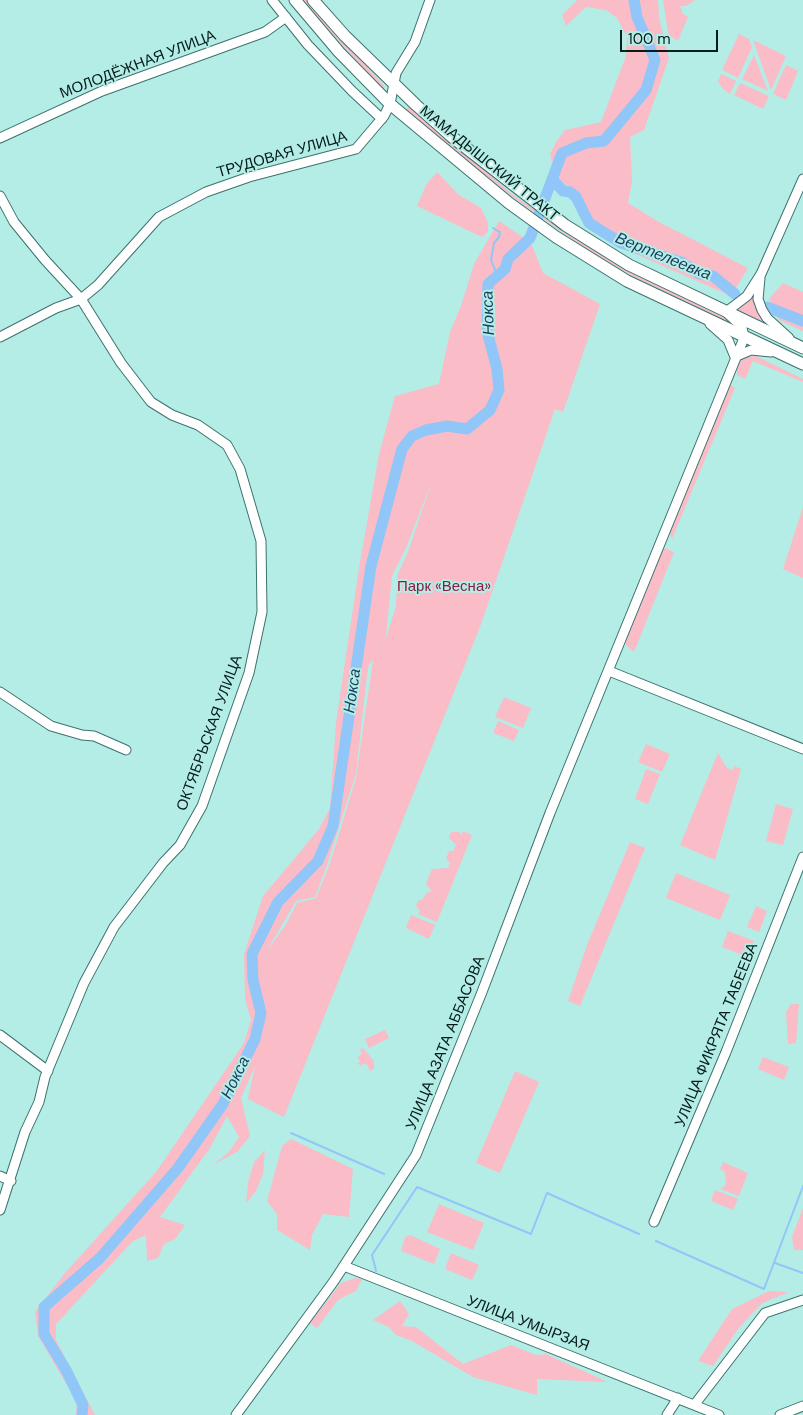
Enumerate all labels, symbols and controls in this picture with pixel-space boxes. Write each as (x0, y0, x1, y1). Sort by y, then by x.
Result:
scale bar (623, 20, 720, 52)
street label: МОЛОДЁЖНАЯ УЛИЦА (57, 27, 219, 103)
text: 100 m (628, 29, 671, 49)
street label: МАМАДЫШСКИЙ ТРАКТ (416, 102, 562, 226)
street label: ТРУДОВАЯ УЛИЦА (215, 128, 349, 182)
water label: Вертелеевка (612, 229, 714, 285)
water label: Нокса (479, 290, 499, 336)
park label: Парк «Весна» (397, 578, 491, 596)
street label: ОКТЯБРЬСКАЯ УЛИЦА (173, 653, 247, 813)
water label: Нокса (340, 668, 366, 714)
street label: УЛИЦА ФИКРЯТА ТАБЕЕВА (672, 940, 762, 1130)
street label: УЛИЦА АЗАТА АББАСОВА (403, 953, 489, 1133)
water label: Нокса (218, 1054, 254, 1102)
street label: УЛИЦА УМЫРЗАЯ (464, 1292, 592, 1356)

